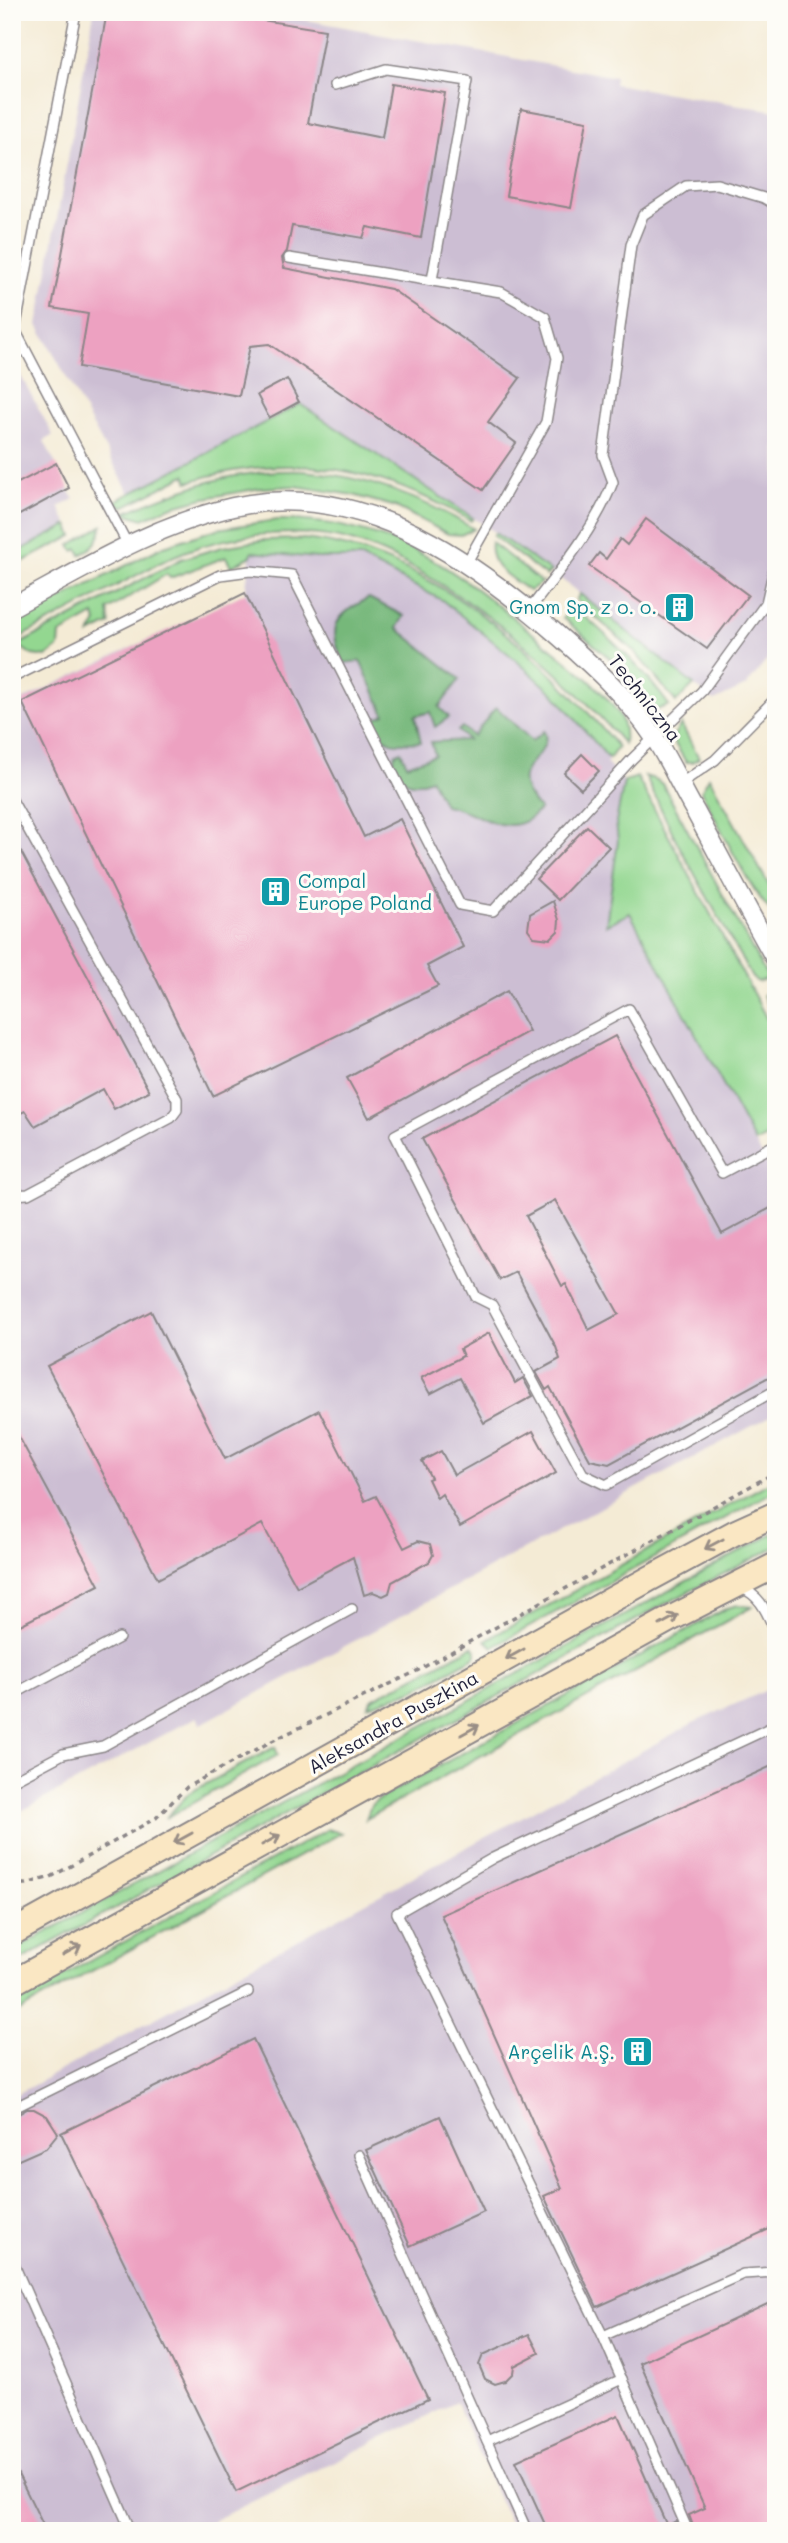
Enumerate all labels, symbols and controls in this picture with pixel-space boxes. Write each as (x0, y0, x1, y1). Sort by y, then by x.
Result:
building icon: Gnom Sp. z o. o. (663, 590, 697, 624)
place label: Gnom Sp. z o. o. (509, 594, 657, 619)
street label: Techniczna (603, 649, 687, 747)
place label: Compal Europe Poland (298, 868, 432, 915)
building icon: Compal Europe Poland (258, 875, 292, 909)
one-way arrow (705, 1537, 725, 1551)
one-way arrow (658, 1613, 679, 1626)
one-way arrow (506, 1647, 526, 1661)
street label: Aleksandra Puszkina (303, 1664, 482, 1779)
one-way arrow (459, 1723, 480, 1736)
one-way arrow (174, 1831, 194, 1845)
one-way arrow (260, 1833, 281, 1846)
one-way arrow (61, 1943, 82, 1956)
building icon: Arçelik A.Ş. (621, 2035, 655, 2069)
place label: Arçelik A.Ş. (508, 2039, 615, 2064)

